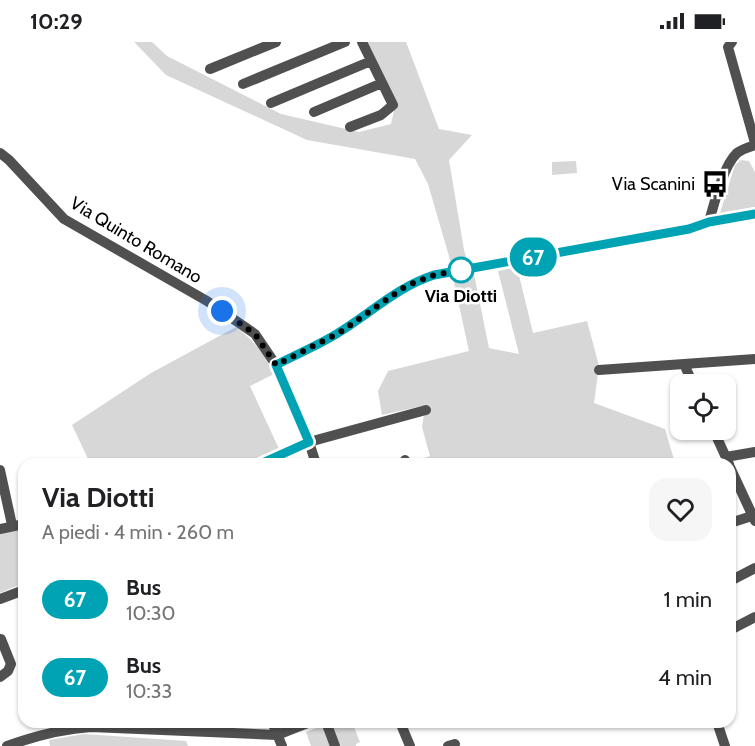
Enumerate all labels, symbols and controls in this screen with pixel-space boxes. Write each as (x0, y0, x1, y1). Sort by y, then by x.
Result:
text: 10:29 (30, 8, 83, 35)
bus stop icon: Via Scanini (700, 169, 730, 199)
place label: Via Scanini (612, 173, 695, 195)
street label: Via Quinto Romano (66, 192, 206, 288)
line badge: 67 (506, 238, 560, 276)
text: 67 (522, 245, 544, 270)
marker: Via Diotti (448, 257, 474, 283)
place label: Via Diotti (425, 285, 497, 307)
your location (207, 296, 237, 326)
map controls (670, 374, 736, 440)
button: locate (670, 374, 736, 440)
button: heart (649, 478, 712, 541)
text: Via Diotti (42, 480, 155, 514)
text: A piedi · 4 min · 260 m (42, 520, 234, 544)
text: Bus (126, 574, 161, 601)
text: 1 min (664, 586, 712, 613)
text: 67 (64, 587, 86, 612)
text: 10:30 (126, 601, 175, 625)
text: Bus (126, 652, 161, 679)
text: 4 min (658, 664, 712, 691)
text: 67 (64, 665, 86, 690)
text: 10:33 (126, 679, 172, 703)

